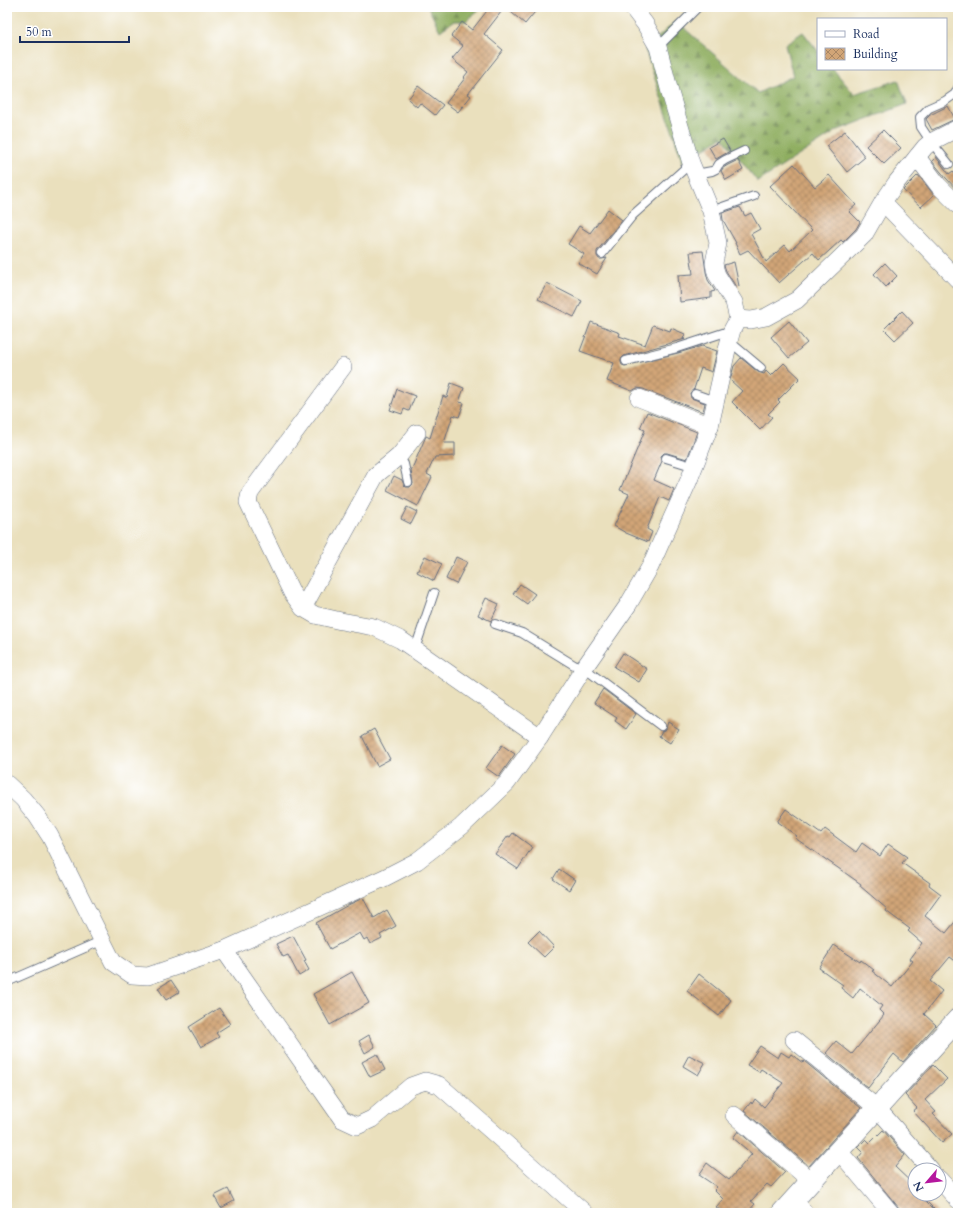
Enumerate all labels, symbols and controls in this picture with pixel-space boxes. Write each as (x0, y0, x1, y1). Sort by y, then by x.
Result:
scale bar (20, 18, 129, 44)
legend (817, 18, 947, 70)
text: 50 m (26, 24, 53, 40)
text: Road (853, 26, 880, 42)
text: Building (853, 46, 898, 62)
north arrow (907, 1162, 947, 1202)
text: N (910, 1178, 927, 1194)

